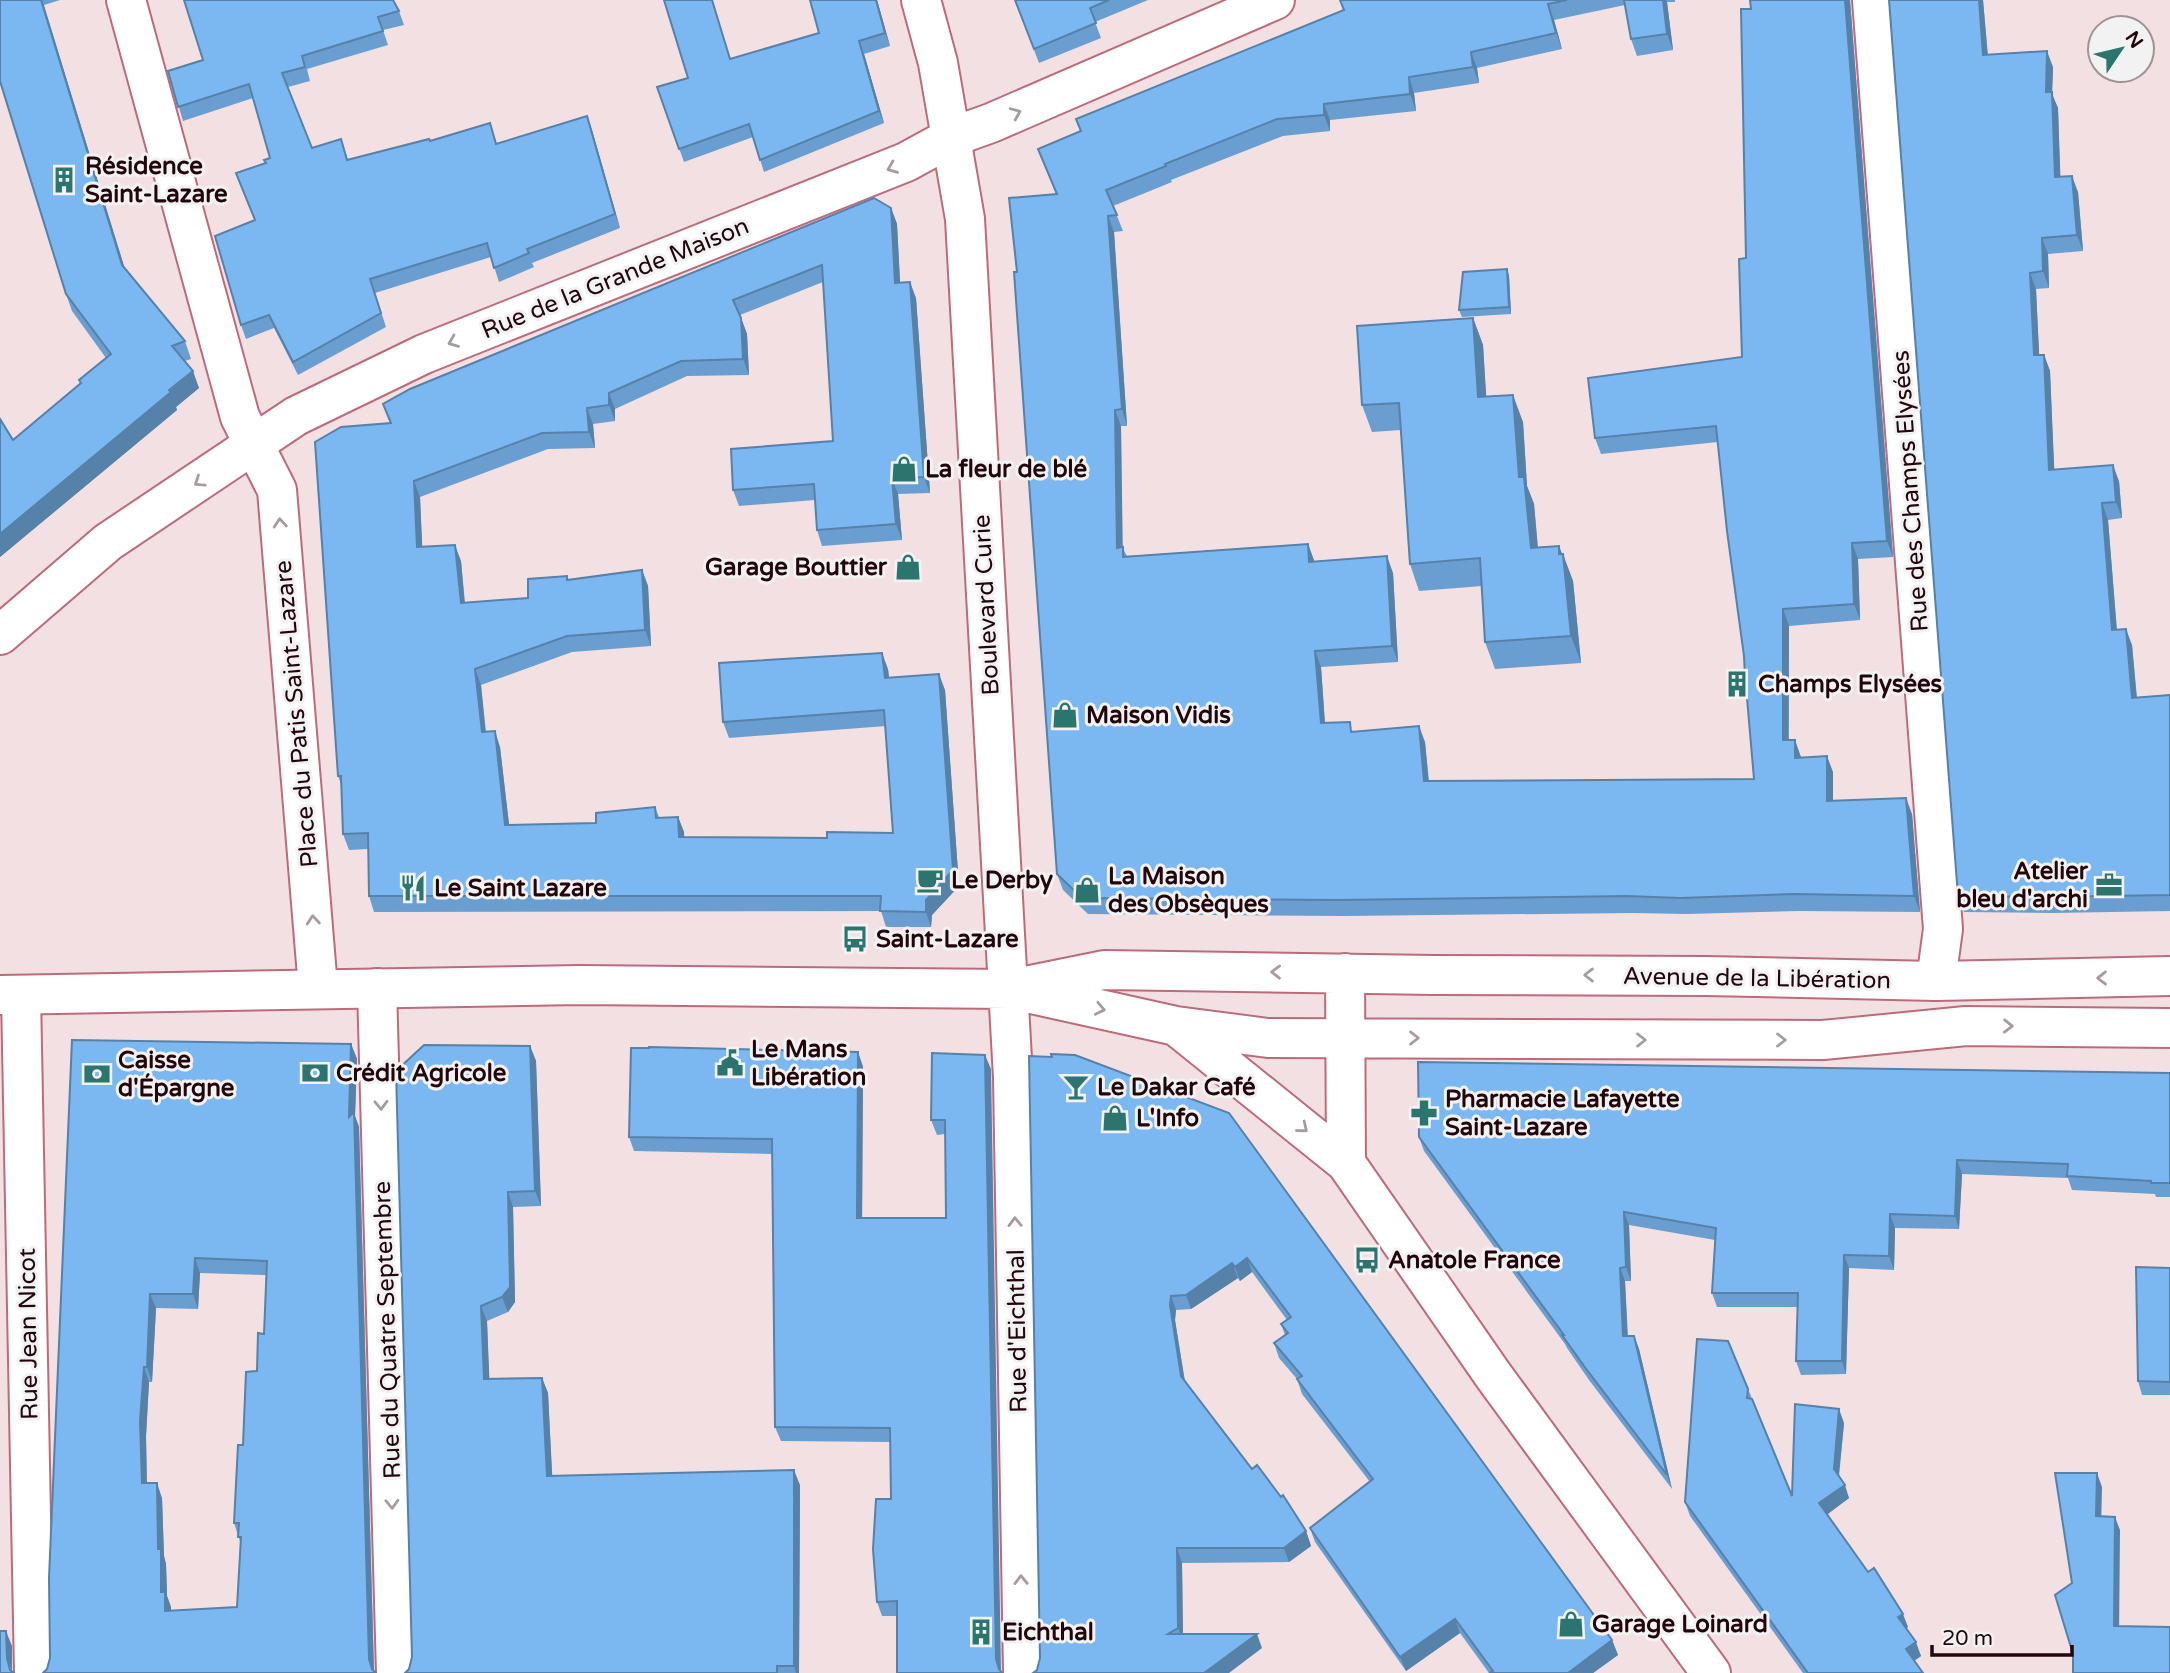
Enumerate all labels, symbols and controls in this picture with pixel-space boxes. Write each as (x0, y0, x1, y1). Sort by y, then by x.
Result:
north arrow (2086, 14, 2156, 84)
text: N (2121, 27, 2147, 52)
one-way arrow (1009, 107, 1021, 121)
place label: Résidence Saint-Lazare (85, 152, 228, 209)
one-way arrow (886, 159, 898, 173)
building icon: Résidence Saint-Lazare (49, 165, 79, 195)
street label: Rue de la Grande Maison (477, 211, 753, 345)
one-way arrow (447, 334, 459, 348)
street label: Rue des Champs Elysées (1886, 349, 1935, 633)
shop icon: La fleur de blé (889, 454, 919, 484)
place label: La fleur de blé (925, 455, 1088, 484)
one-way arrow (194, 474, 207, 487)
street label: Boulevard Curie (967, 514, 1006, 696)
one-way arrow (273, 517, 288, 528)
shop icon: Garage Bouttier (893, 552, 923, 582)
place label: Garage Bouttier (705, 553, 888, 582)
street label: Place du Patis Saint-Lazare (269, 559, 324, 869)
building icon: Champs Elysées (1722, 669, 1752, 699)
place label: Champs Elysées (1758, 670, 1942, 699)
shop icon: Maison Vidis (1050, 700, 1080, 730)
place label: Maison Vidis (1086, 701, 1231, 730)
place label: Atelier bleu d'archi (1956, 857, 2089, 914)
place label: La Maison des Obsèques (1108, 862, 1269, 919)
cafe icon: Le Derby (915, 865, 945, 895)
place label: Le Derby (951, 866, 1053, 895)
office icon: Atelier bleu d'archi (2094, 870, 2124, 900)
restaurant icon: Le Saint Lazare (398, 873, 428, 903)
place label: Le Saint Lazare (434, 874, 607, 903)
shop icon: La Maison des Obsèques (1072, 875, 1102, 905)
one-way arrow (306, 914, 321, 925)
bus stop icon: Saint-Lazare (840, 924, 870, 954)
place label: Saint-Lazare (876, 925, 1019, 954)
street label: Avenue de la Libération (1623, 962, 1891, 995)
one-way arrow (1271, 964, 1281, 980)
one-way arrow (1583, 968, 1594, 983)
one-way arrow (2096, 970, 2107, 985)
one-way arrow (1094, 1001, 1106, 1016)
one-way arrow (2003, 1018, 2013, 1034)
one-way arrow (1408, 1031, 1419, 1046)
one-way arrow (1636, 1032, 1647, 1048)
one-way arrow (1776, 1032, 1787, 1048)
place label: Le Mans Libération (751, 1035, 866, 1092)
place label: Caisse d'Épargne (118, 1046, 235, 1103)
public building icon: Le Mans Libération (715, 1048, 745, 1078)
bank icon: Crédit Agricole (300, 1058, 330, 1088)
bank icon: Caisse d'Épargne (82, 1059, 112, 1089)
place label: Crédit Agricole (336, 1059, 507, 1088)
bar icon: Le Dakar Café (1061, 1072, 1091, 1102)
place label: Le Dakar Café (1097, 1073, 1256, 1102)
place label: Pharmacie Lafayette Saint-Lazare (1445, 1085, 1680, 1142)
pharmacy icon: Pharmacie Lafayette Saint-Lazare (1409, 1098, 1439, 1128)
one-way arrow (373, 1100, 388, 1111)
shop icon: L'Info (1100, 1103, 1130, 1133)
place label: L'Info (1136, 1104, 1199, 1133)
one-way arrow (1296, 1120, 1308, 1133)
street label: Rue du Quatre Septembre (368, 1181, 407, 1479)
one-way arrow (1007, 1217, 1023, 1227)
bus stop icon: Anatole France (1352, 1245, 1382, 1275)
place label: Anatole France (1388, 1246, 1561, 1275)
street label: Rue Jean Nicot (13, 1248, 44, 1420)
street label: Rue d'Eichthal (1002, 1249, 1033, 1413)
one-way arrow (384, 1499, 399, 1510)
one-way arrow (1013, 1575, 1029, 1585)
shop icon: Garage Loinard (1556, 1609, 1586, 1639)
place label: Garage Loinard (1592, 1610, 1768, 1639)
scale bar (1932, 1614, 2072, 1658)
building icon: Eichthal (966, 1617, 996, 1647)
place label: Eichthal (1002, 1618, 1094, 1647)
text: 20 m (1942, 1626, 1993, 1651)

